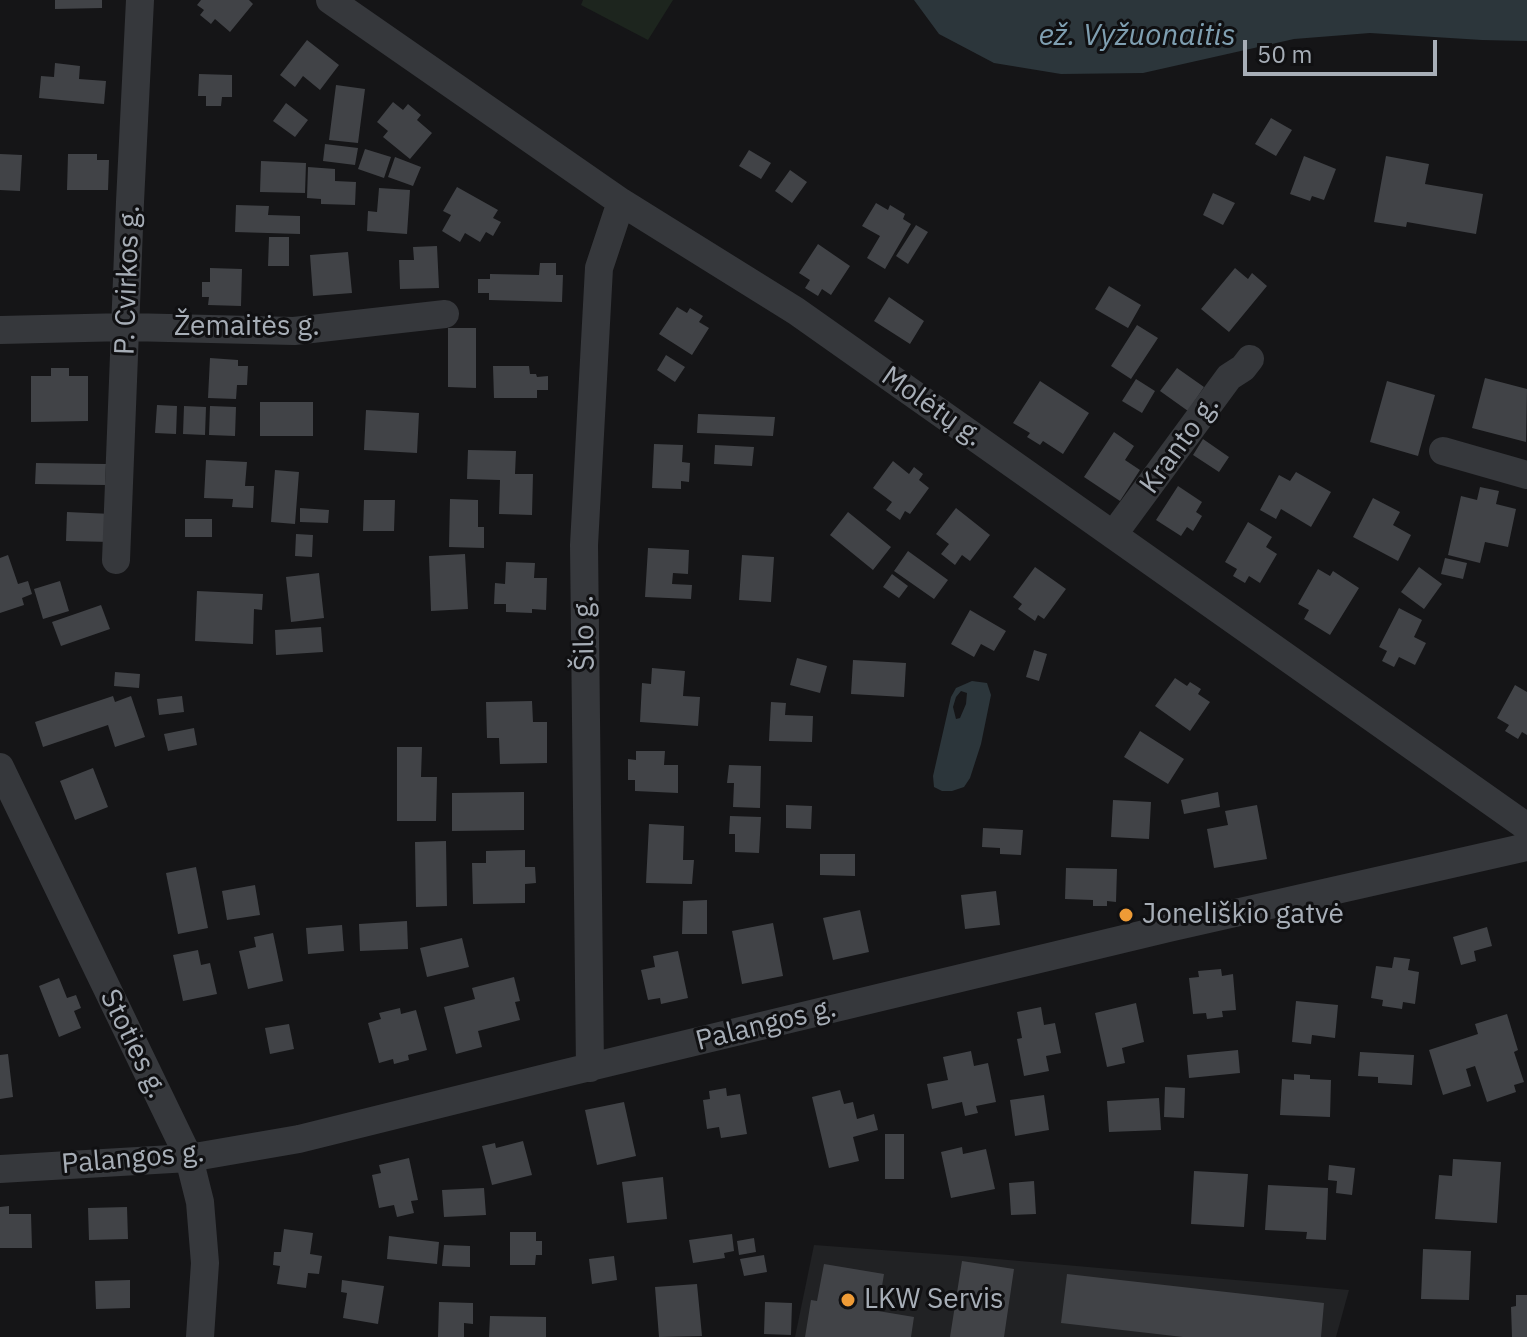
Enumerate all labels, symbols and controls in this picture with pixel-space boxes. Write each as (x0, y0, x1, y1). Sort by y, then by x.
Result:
water label: ež. Vyžuonaitis (1038, 18, 1236, 54)
scale bar (1247, 24, 1441, 74)
text: 50 m (1257, 38, 1312, 70)
street label: P. Cvirkos g. (109, 205, 147, 355)
street label: Žemaitės g. (174, 310, 320, 344)
street label: Molėtų g. (875, 360, 989, 454)
street label: Kranto g. (1133, 389, 1227, 501)
street label: Šilo g. (568, 595, 602, 671)
place label: Joneliškio gatvė (1142, 898, 1344, 932)
marker: Joneliškio gatvė (1117, 906, 1135, 924)
street label: Stoties g. (92, 984, 174, 1104)
street label: Palangos g. (692, 991, 840, 1059)
street label: Palangos g. (60, 1136, 206, 1182)
place label: LKW Servis (864, 1283, 1004, 1317)
marker: LKW Servis (839, 1291, 857, 1309)

